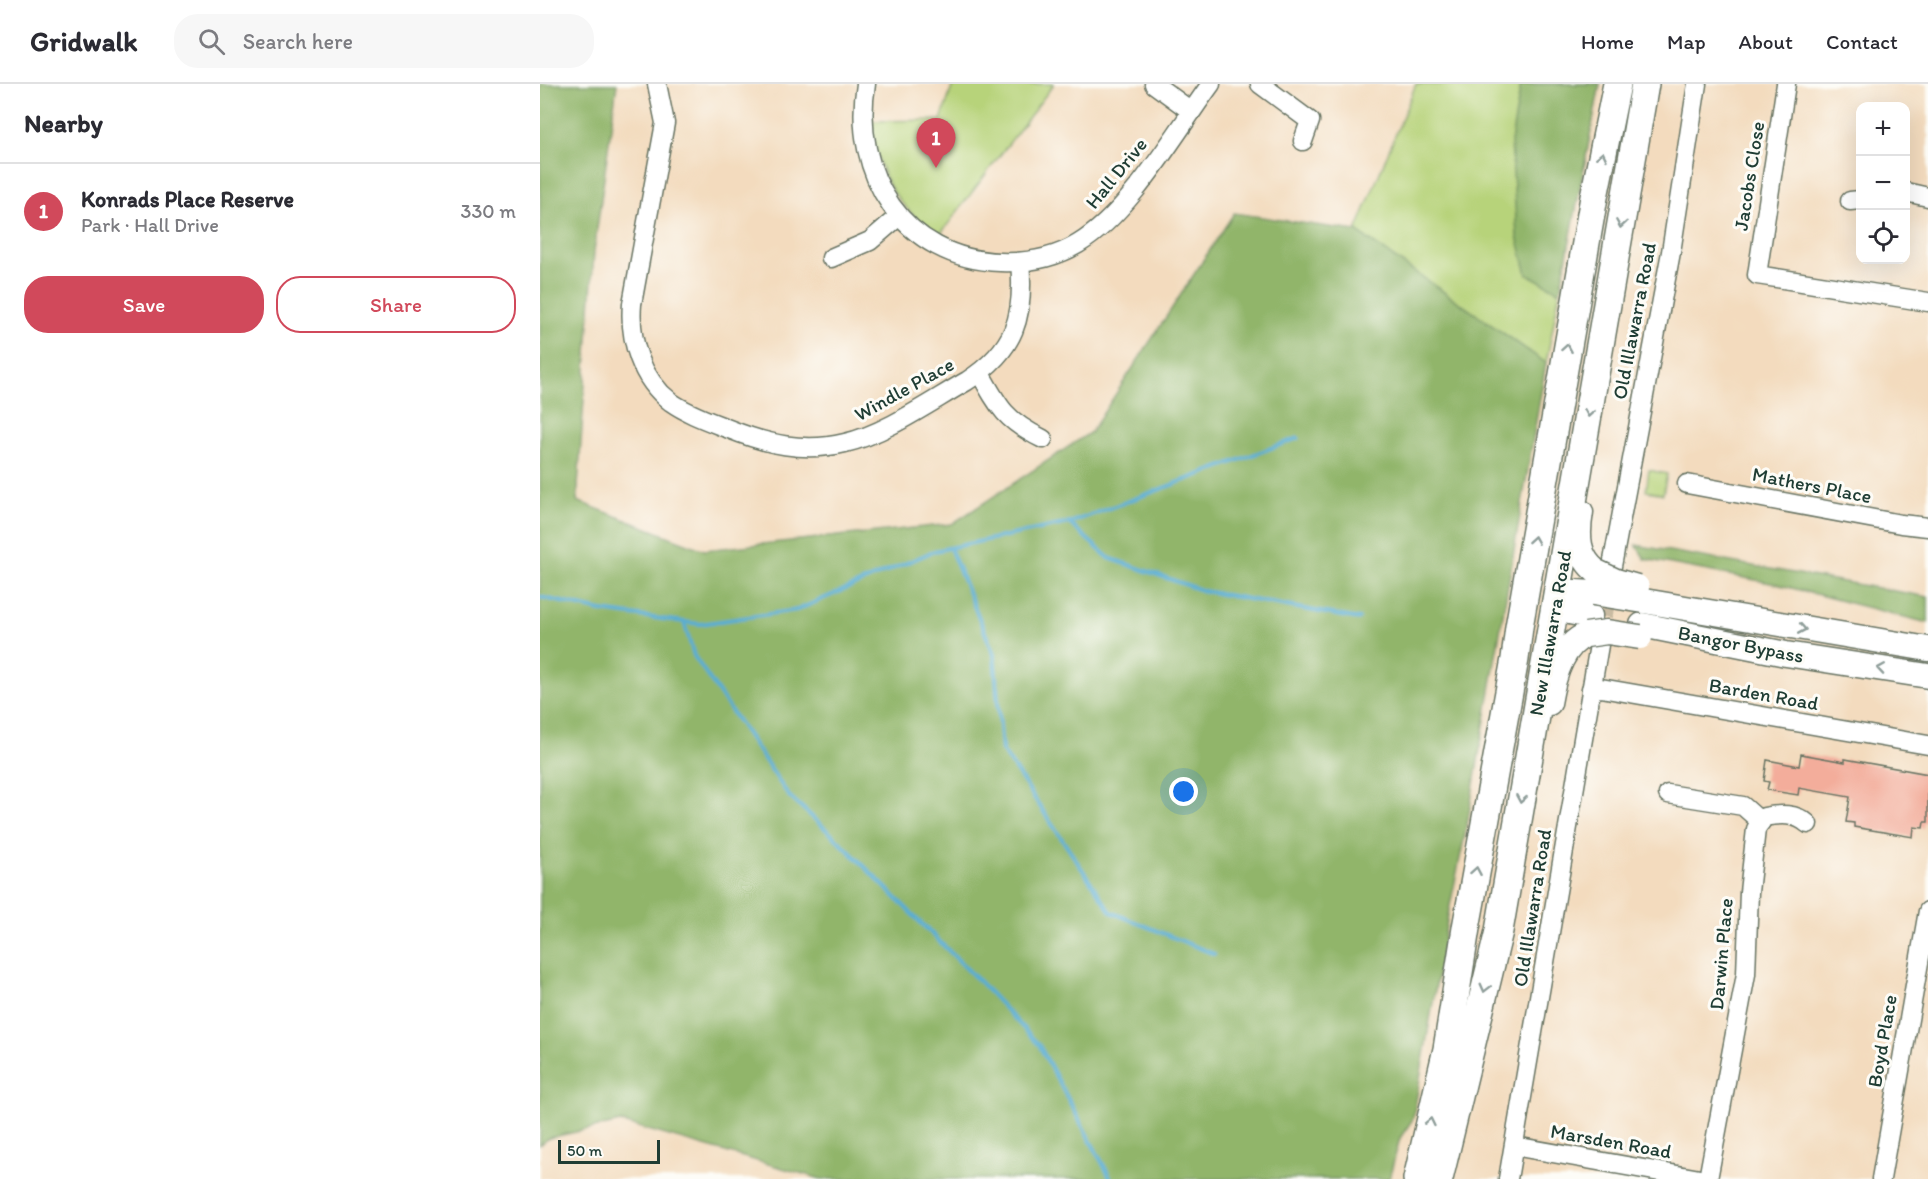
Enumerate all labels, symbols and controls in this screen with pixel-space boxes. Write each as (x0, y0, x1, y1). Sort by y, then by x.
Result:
search box (174, 14, 594, 68)
text: Gridwalk (30, 24, 138, 58)
icon: search (195, 25, 228, 58)
text: Search here (243, 28, 353, 55)
text: Home (1581, 29, 1634, 54)
text: Map (1667, 29, 1706, 54)
text: About (1739, 29, 1793, 54)
text: Contact (1826, 29, 1898, 54)
map controls (1856, 102, 1910, 264)
button: + (1856, 102, 1910, 156)
text: Nearby (24, 107, 103, 139)
pin: 1 (916, 118, 956, 168)
street label: Jacobs Close (1729, 120, 1769, 232)
street label: Hall Drive (1080, 133, 1152, 213)
one-way arrow (1595, 151, 1608, 161)
button: − (1856, 156, 1910, 210)
text: Konrads Place Reserve (81, 186, 294, 213)
text: 1 (39, 199, 48, 223)
text: 330 m (461, 199, 516, 223)
button: locate (1856, 210, 1910, 264)
text: Park · Hall Drive (81, 213, 219, 237)
one-way arrow (1615, 220, 1627, 229)
street label: Old Illawarra Road (1607, 240, 1661, 401)
button: Save (24, 276, 264, 333)
button: Share (276, 276, 516, 333)
one-way arrow (1561, 343, 1573, 353)
street label: Windle Place (850, 352, 958, 426)
one-way arrow (1583, 408, 1595, 417)
street label: Mathers Place (1750, 462, 1874, 508)
one-way arrow (1528, 536, 1540, 545)
street label: New Illawarra Road (1524, 548, 1576, 718)
street label: Bangor Bypass (1676, 620, 1806, 668)
one-way arrow (1797, 622, 1807, 635)
one-way arrow (1876, 663, 1886, 676)
street label: Barden Road (1707, 673, 1821, 715)
your location (1169, 777, 1198, 806)
one-way arrow (1516, 794, 1528, 804)
street label: Old Illawarra Road (1508, 827, 1556, 989)
one-way arrow (1469, 866, 1482, 876)
street label: Darwin Place (1704, 897, 1738, 1011)
one-way arrow (1479, 983, 1492, 993)
street label: Boyd Place (1862, 993, 1902, 1089)
one-way arrow (1423, 1117, 1436, 1127)
street label: Marsden Road (1549, 1119, 1674, 1164)
scale bar (558, 1137, 660, 1164)
text: 50 m (567, 1141, 602, 1160)

